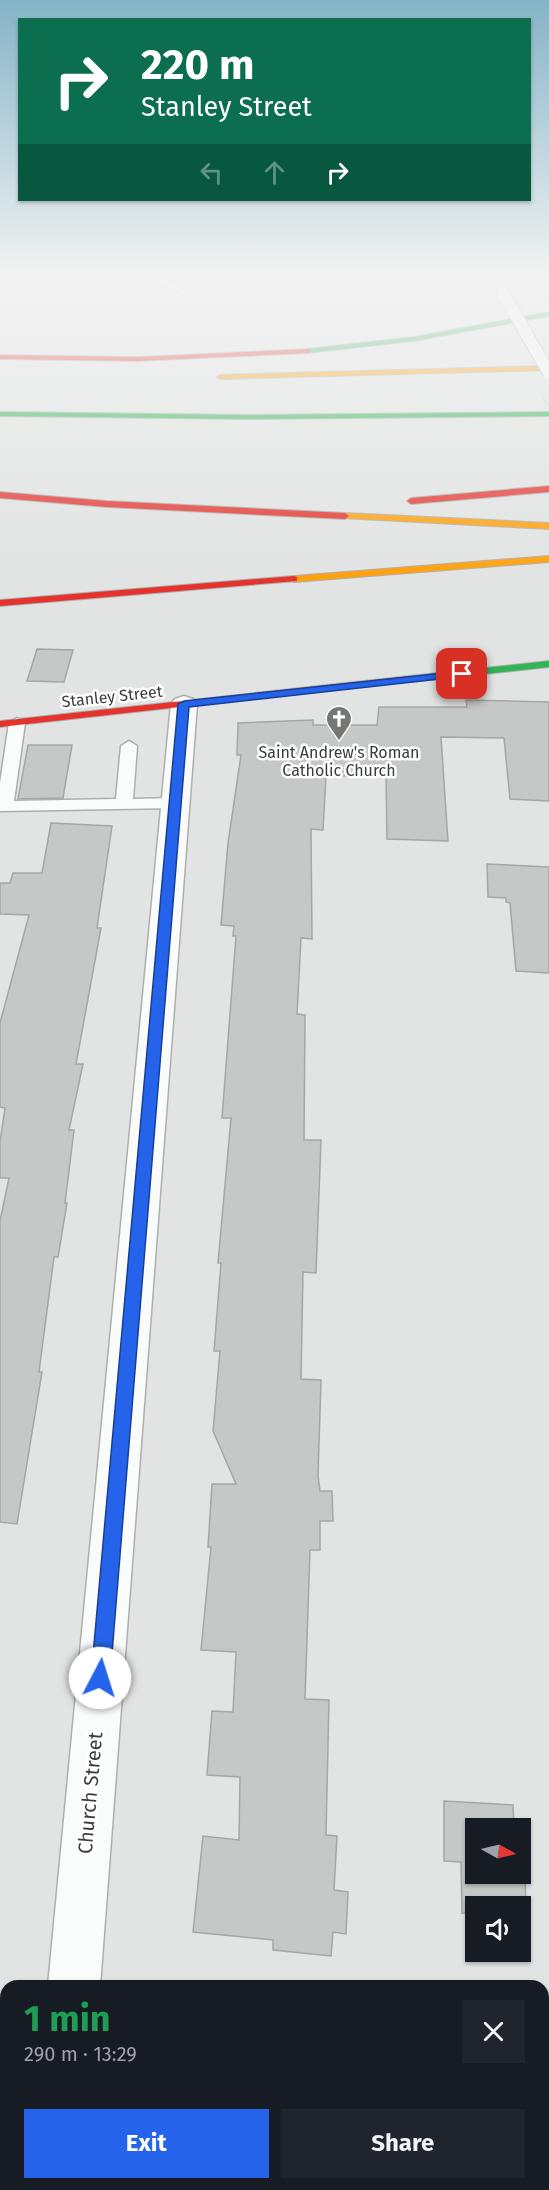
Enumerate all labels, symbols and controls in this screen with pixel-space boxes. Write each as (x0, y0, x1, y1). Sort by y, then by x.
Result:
text: 220 m (141, 40, 254, 90)
icon: right (42, 42, 120, 120)
text: Stanley Street (141, 91, 312, 123)
icon: left (195, 156, 228, 189)
icon: ahead (258, 156, 291, 189)
icon: right (321, 156, 354, 189)
pin (436, 648, 487, 699)
icon: arrive (445, 657, 478, 690)
street label: Stanley Street (61, 682, 164, 711)
church icon: Saint Andrew's Roman Catholic Church (324, 704, 354, 742)
place label: Saint Andrew's Roman Catholic Church (259, 743, 419, 780)
position arrow (68, 1646, 132, 1710)
street label: Church Street (73, 1730, 107, 1855)
north arrow (465, 1818, 531, 1884)
map controls (465, 1818, 531, 1962)
button: sound (465, 1896, 531, 1962)
text: 1 min (24, 1997, 111, 2041)
button: close (462, 2000, 525, 2063)
text: 290 m · 13:29 (24, 2042, 137, 2066)
button: Exit (24, 2109, 269, 2178)
button: Share (281, 2109, 525, 2178)

